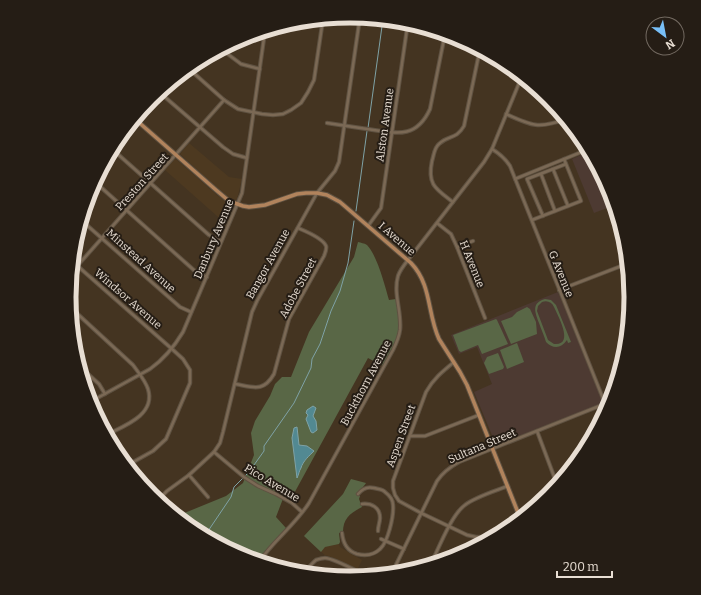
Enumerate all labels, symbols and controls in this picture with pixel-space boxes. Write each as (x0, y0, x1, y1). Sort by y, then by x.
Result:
north arrow (645, 16, 685, 56)
text: N (663, 36, 677, 52)
street label: Alston Avenue (373, 87, 397, 163)
street label: Preston Street (113, 151, 171, 213)
street label: Danbury Avenue (191, 197, 237, 281)
street label: I Avenue (376, 219, 418, 259)
street label: Minstead Avenue (104, 227, 178, 295)
street label: Bangor Avenue (243, 227, 293, 301)
street label: H Avenue (457, 239, 487, 289)
street label: G Avenue (546, 249, 576, 299)
street label: Adobe Street (277, 256, 319, 320)
street label: Windsor Avenue (92, 266, 164, 332)
street label: Buckthorn Avenue (338, 338, 394, 428)
street label: Aspen Street (384, 403, 418, 469)
street label: Sultana Street (446, 426, 518, 466)
street label: Pico Avenue (242, 461, 302, 505)
scale bar (557, 553, 612, 579)
text: 200 m (563, 560, 599, 574)

